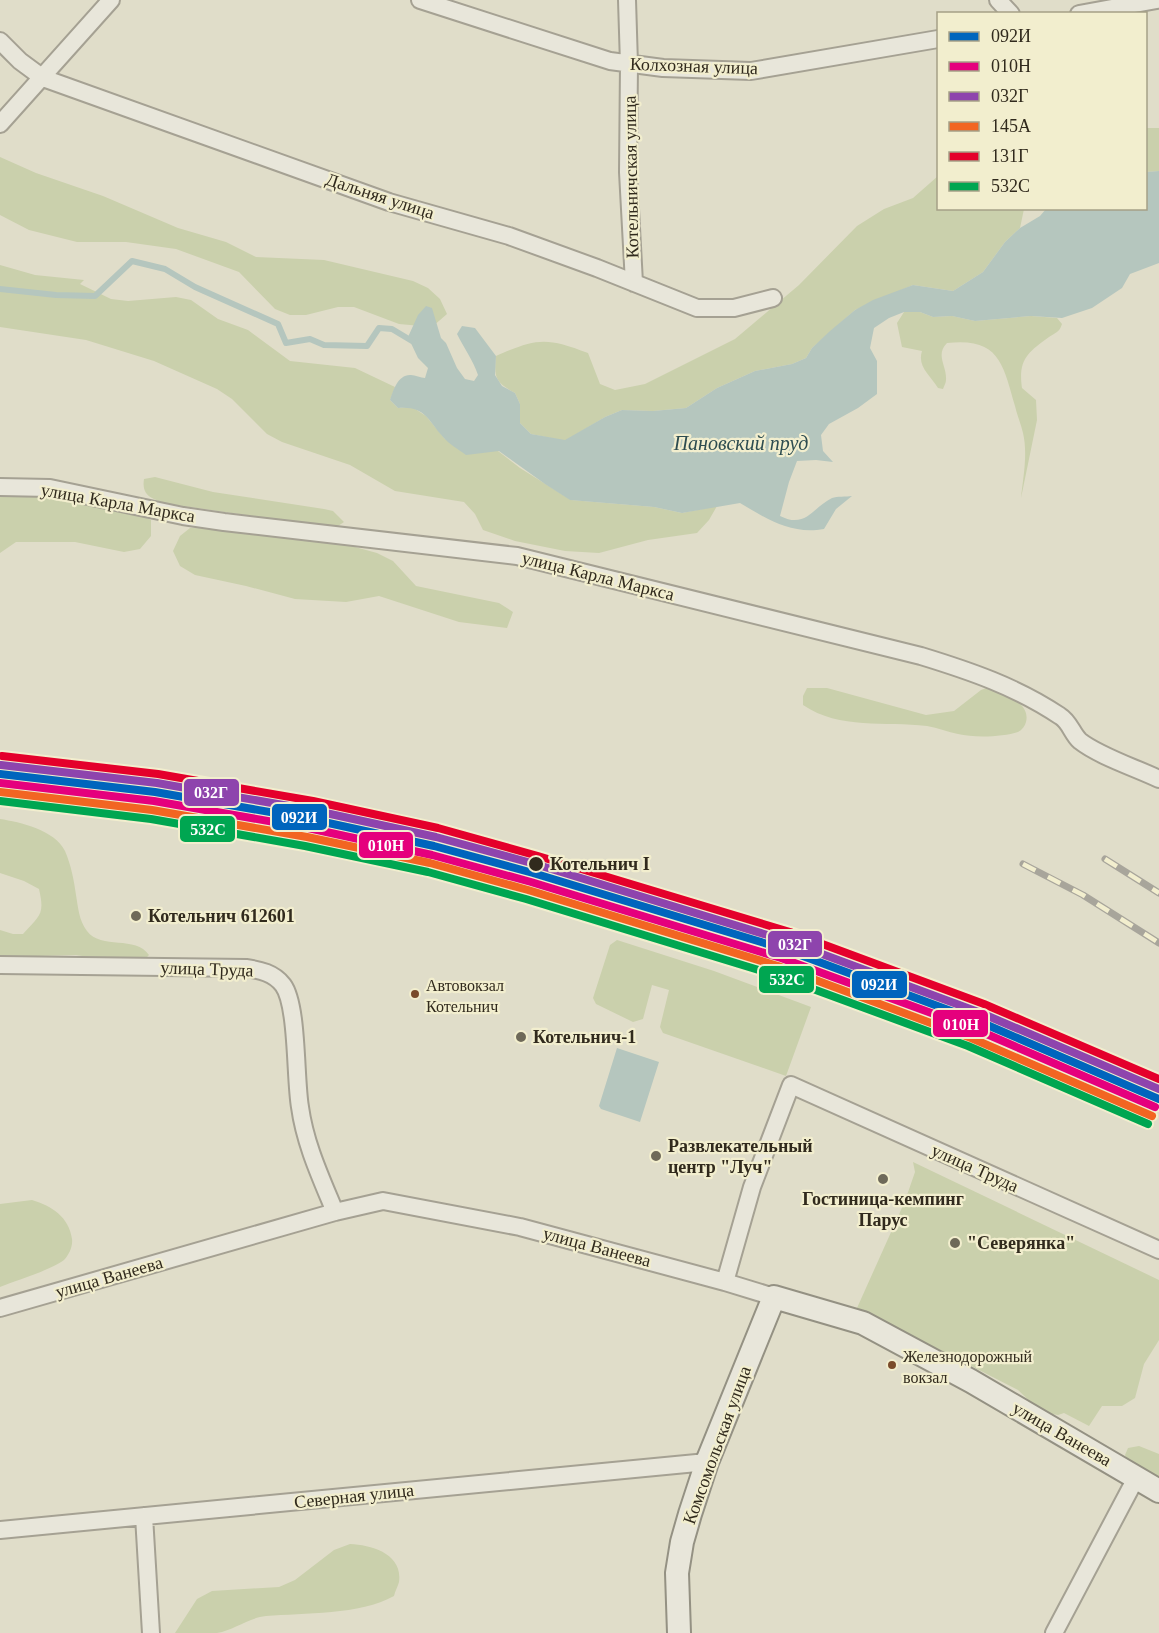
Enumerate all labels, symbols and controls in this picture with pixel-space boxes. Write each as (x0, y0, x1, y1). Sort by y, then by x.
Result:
legend (937, 12, 1147, 210)
text: 092И (991, 26, 1031, 46)
street label: Колхозная улица (630, 54, 758, 78)
text: 010Н (991, 56, 1031, 76)
text: 032Г (991, 86, 1028, 106)
street label: Котельничская улица (620, 95, 642, 259)
text: 145А (991, 116, 1031, 136)
text: 131Г (991, 146, 1028, 166)
street label: Дальняя улица (323, 169, 437, 223)
text: 532С (991, 176, 1030, 196)
water label: Пановский пруд (673, 432, 808, 455)
street label: улица Карла Маркса (39, 480, 197, 526)
street label: улица Карла Маркса (520, 547, 676, 605)
line badge: 032Г (183, 778, 240, 807)
text: 032Г (194, 784, 228, 801)
line badge: 092И (271, 803, 328, 831)
text: 092И (281, 809, 318, 826)
line badge: 532С (179, 815, 236, 843)
text: 532С (190, 821, 226, 838)
line badge: 010Н (358, 831, 414, 859)
text: 010Н (368, 837, 405, 854)
place label: Котельнич I (550, 854, 650, 874)
marker: Котельнич I (527, 855, 545, 873)
place label: Котельнич 612601 (148, 906, 295, 926)
marker: Котельнич 612601 (129, 909, 143, 923)
line badge: 032Г (767, 930, 823, 958)
text: 032Г (778, 936, 812, 953)
street label: улица Труда (160, 957, 254, 981)
line badge: 532С (758, 965, 815, 994)
line badge: 092И (851, 970, 908, 999)
text: 532С (769, 971, 805, 988)
text: 092И (861, 976, 898, 993)
place label: Автовокзал Котельнич (426, 977, 504, 1015)
marker: Автовокзал Котельнич (409, 988, 421, 1000)
line badge: 010Н (932, 1009, 989, 1038)
text: 010Н (943, 1016, 980, 1033)
place label: Котельнич-1 (533, 1027, 636, 1047)
marker: Котельнич-1 (514, 1030, 528, 1044)
place label: Развлекательный центр "Луч" (668, 1136, 813, 1177)
street label: улица Труда (928, 1140, 1022, 1196)
marker: Развлекательный центр "Луч" (649, 1149, 663, 1163)
marker: Гостиница-кемпинг Парус (876, 1172, 890, 1186)
place label: Гостиница-кемпинг Парус (802, 1189, 964, 1230)
street label: улица Ванеева (541, 1223, 653, 1271)
place label: "Северянка" (967, 1233, 1075, 1253)
marker: "Северянка" (948, 1236, 962, 1250)
street label: улица Ванеева (53, 1252, 165, 1302)
place label: Железнодорожный вокзал (903, 1348, 1032, 1386)
marker: Железнодорожный вокзал (886, 1359, 898, 1371)
street label: Комсомольская улица (679, 1363, 755, 1527)
street label: улица Ванеева (1009, 1398, 1115, 1470)
street label: Северная улица (293, 1480, 415, 1512)

